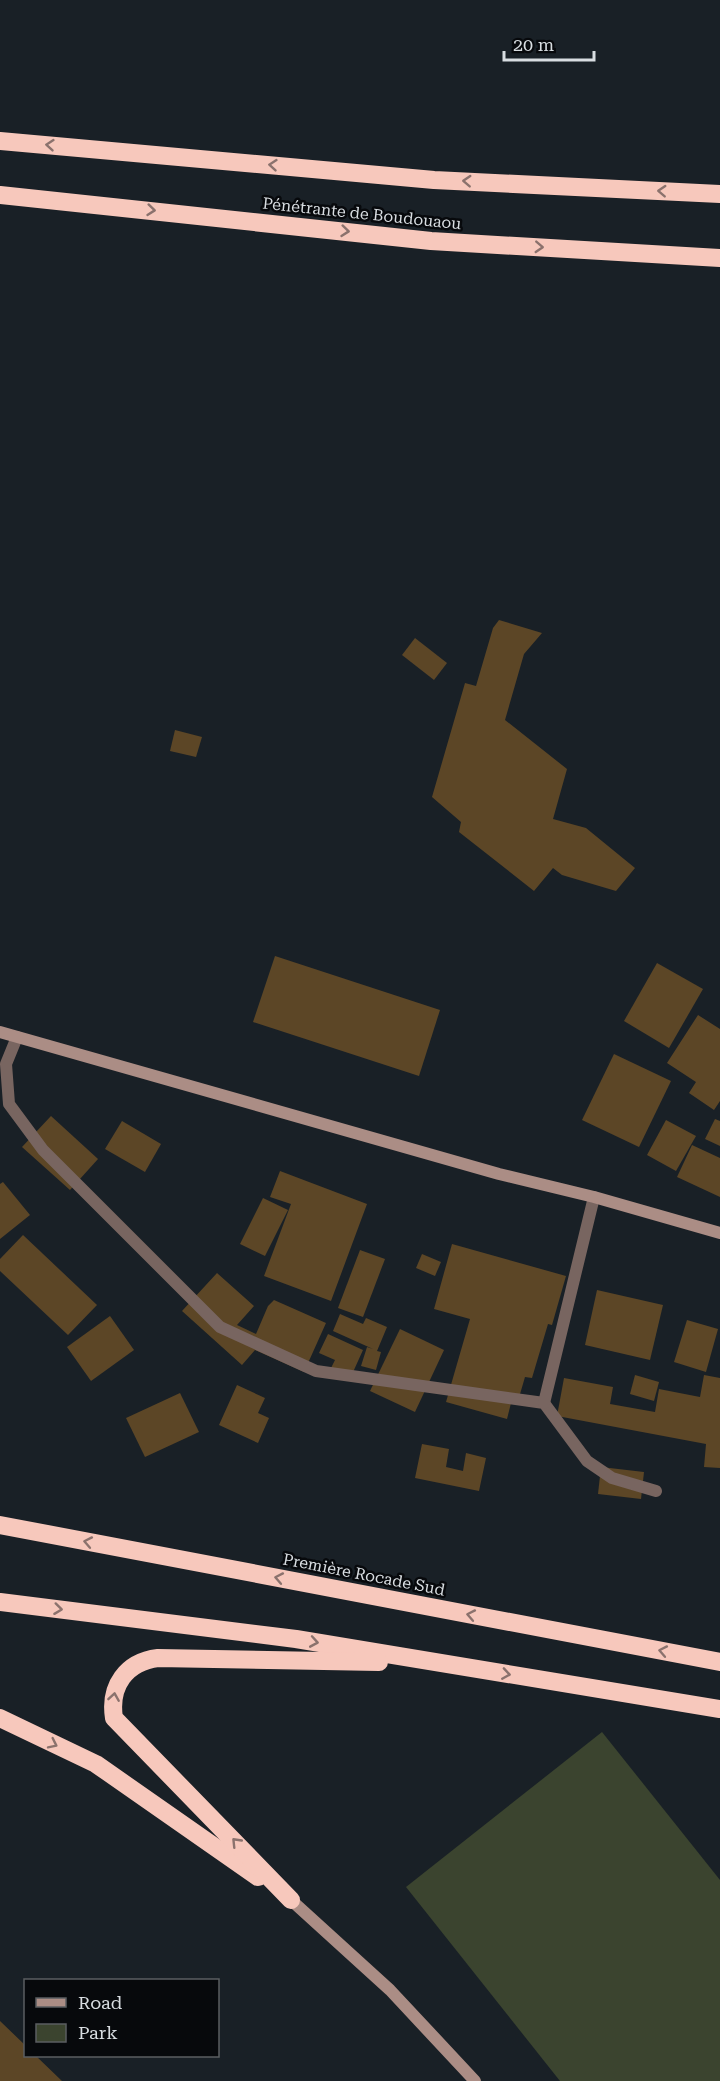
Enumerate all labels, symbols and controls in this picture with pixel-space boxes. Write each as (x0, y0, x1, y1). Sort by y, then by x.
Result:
scale bar (504, 24, 594, 62)
text: 20 m (513, 34, 554, 55)
one-way arrow (46, 139, 55, 152)
one-way arrow (268, 159, 277, 172)
one-way arrow (462, 175, 471, 188)
one-way arrow (657, 185, 666, 198)
street label: Pénétrante de Boudouaou (262, 194, 462, 233)
one-way arrow (147, 203, 156, 216)
one-way arrow (341, 224, 350, 237)
one-way arrow (535, 241, 544, 254)
one-way arrow (83, 1536, 93, 1549)
street label: Première Rocade Sud (281, 1549, 447, 1600)
one-way arrow (275, 1572, 285, 1585)
one-way arrow (53, 1602, 63, 1615)
one-way arrow (466, 1609, 476, 1622)
one-way arrow (309, 1635, 319, 1647)
one-way arrow (658, 1645, 668, 1658)
one-way arrow (501, 1667, 511, 1680)
one-way arrow (107, 1692, 120, 1702)
one-way arrow (46, 1736, 57, 1748)
one-way arrow (232, 1839, 243, 1850)
legend (24, 1979, 219, 2057)
text: Road (78, 1992, 123, 2013)
text: Park (78, 2022, 118, 2043)

